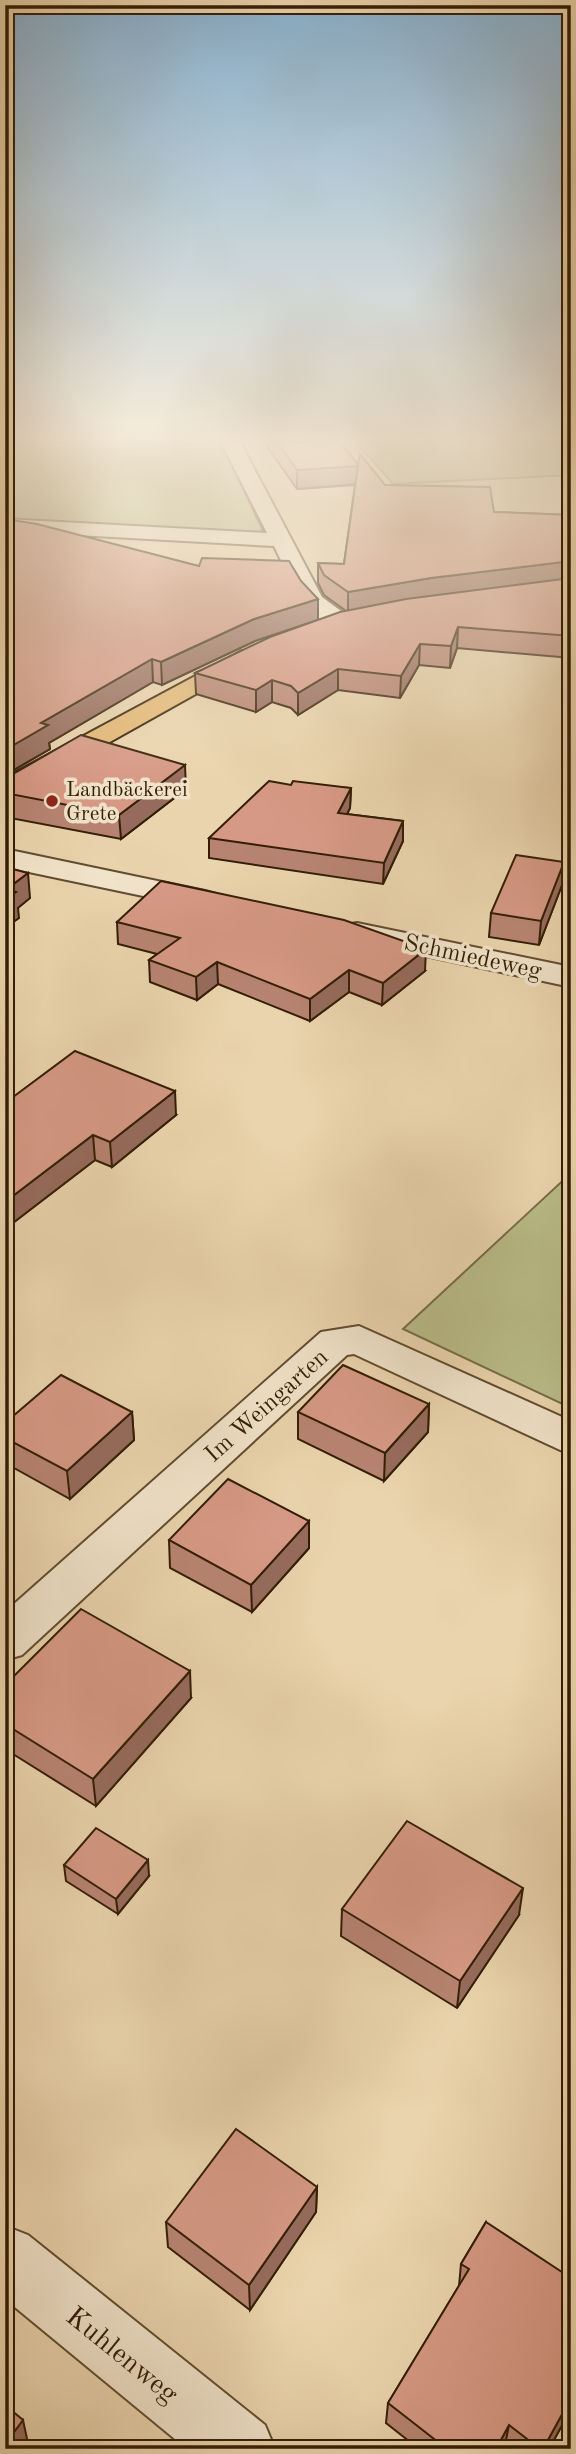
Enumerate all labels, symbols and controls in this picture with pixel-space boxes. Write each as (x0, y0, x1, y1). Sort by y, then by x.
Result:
place label: Landbäckerei Grete (66, 780, 188, 825)
marker: Landbäckerei Grete (44, 793, 60, 809)
street label: Schmiedeweg (402, 932, 544, 984)
street label: Im Weingarten (201, 1345, 333, 1468)
street label: Kuhlenweg (60, 2303, 182, 2410)

